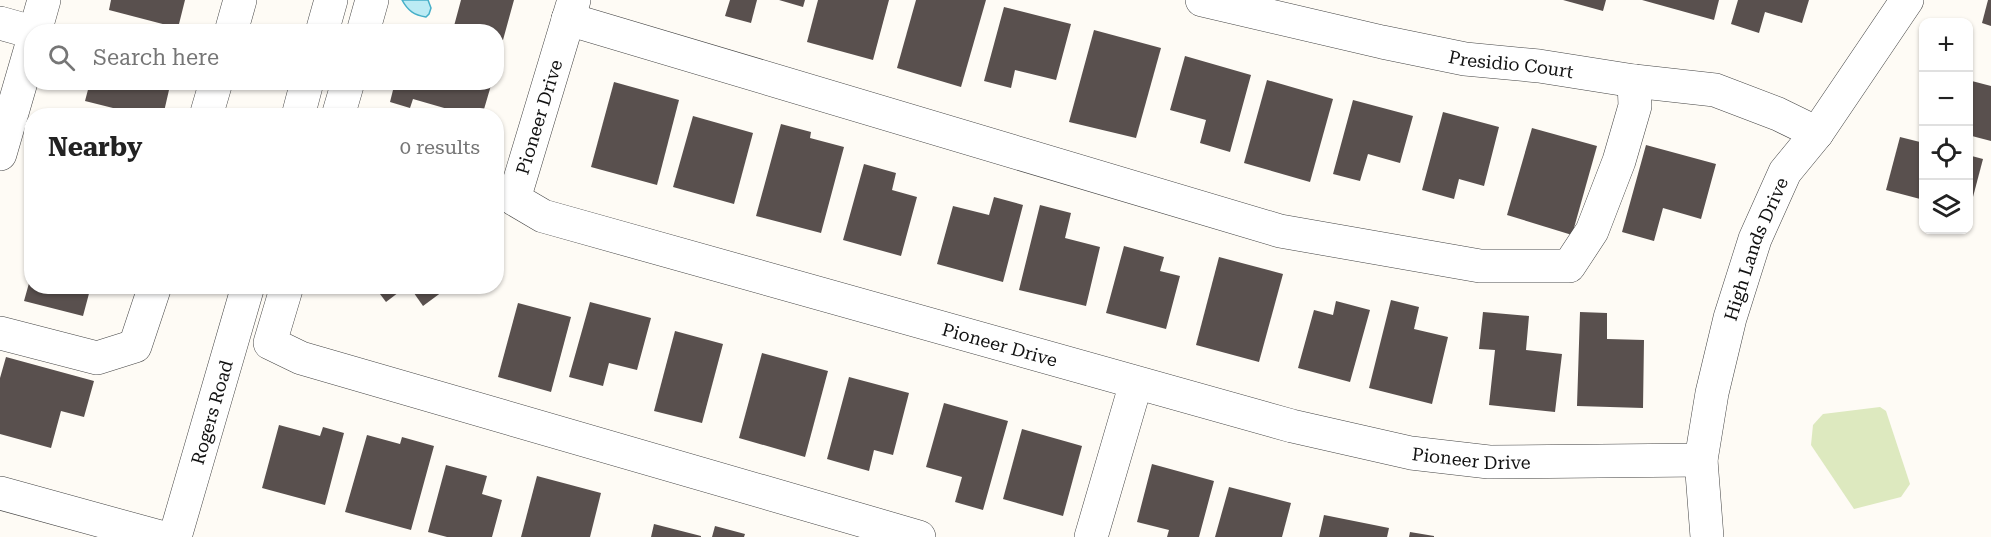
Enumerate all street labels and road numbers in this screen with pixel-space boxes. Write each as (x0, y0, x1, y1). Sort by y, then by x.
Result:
street label: Presidio Court (1447, 45, 1575, 82)
street label: Pioneer Drive (512, 57, 566, 177)
street label: High Lands Drive (1719, 174, 1792, 323)
street label: Pioneer Drive (940, 318, 1060, 370)
street label: Rogers Road (186, 357, 237, 467)
street label: Pioneer Drive (1411, 443, 1531, 473)

